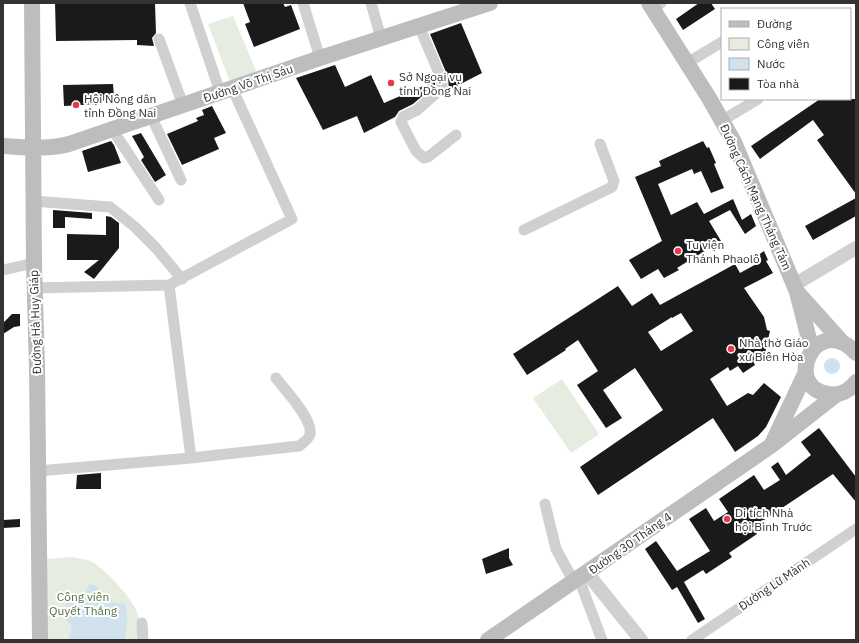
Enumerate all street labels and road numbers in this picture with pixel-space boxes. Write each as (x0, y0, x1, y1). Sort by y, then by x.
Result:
street label: Đường Võ Thị Sáu (201, 61, 295, 105)
street label: Đường Cách Mạng Tháng Tám (717, 122, 795, 272)
street label: Đường Hà Huy Giáp (26, 270, 44, 374)
street label: Đường 30 Tháng 4 (586, 509, 674, 577)
street label: Đường Lữ Mành (735, 555, 813, 613)

